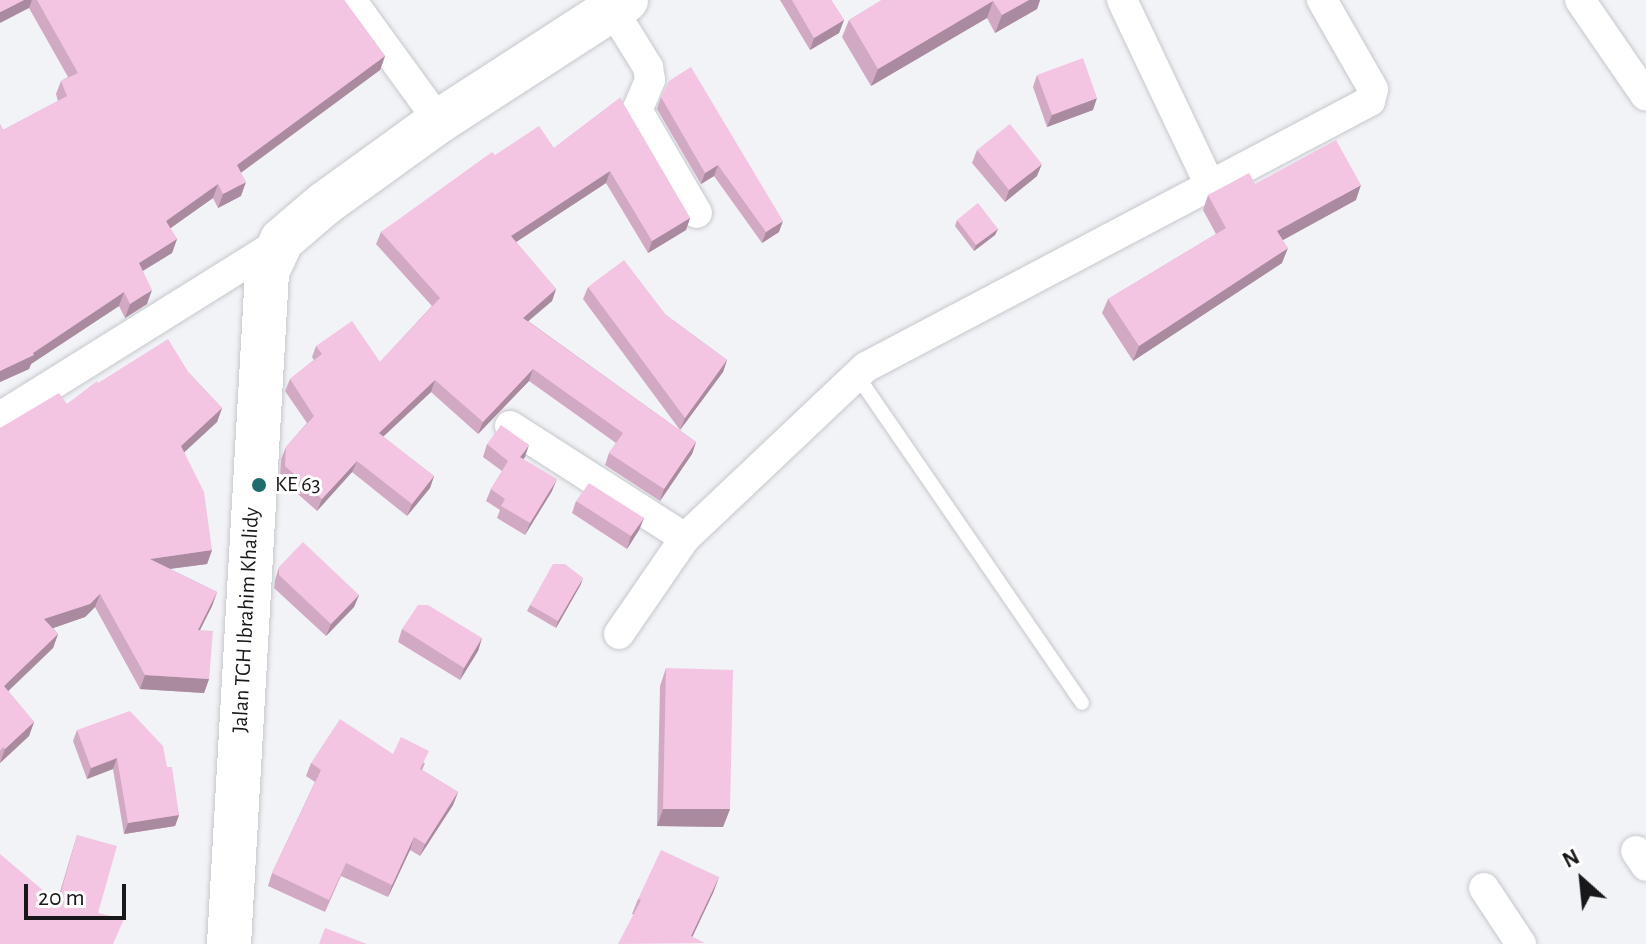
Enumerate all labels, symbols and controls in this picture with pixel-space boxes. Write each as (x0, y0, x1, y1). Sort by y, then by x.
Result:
place label: KE 63 (275, 472, 321, 498)
marker: KE 63 (250, 476, 268, 494)
street label: Jalan TGH Ibrahim Khalidy (227, 507, 265, 733)
north arrow (1542, 840, 1622, 920)
text: N (1559, 845, 1583, 872)
scale bar (28, 868, 130, 918)
text: 20 m (38, 886, 85, 910)

